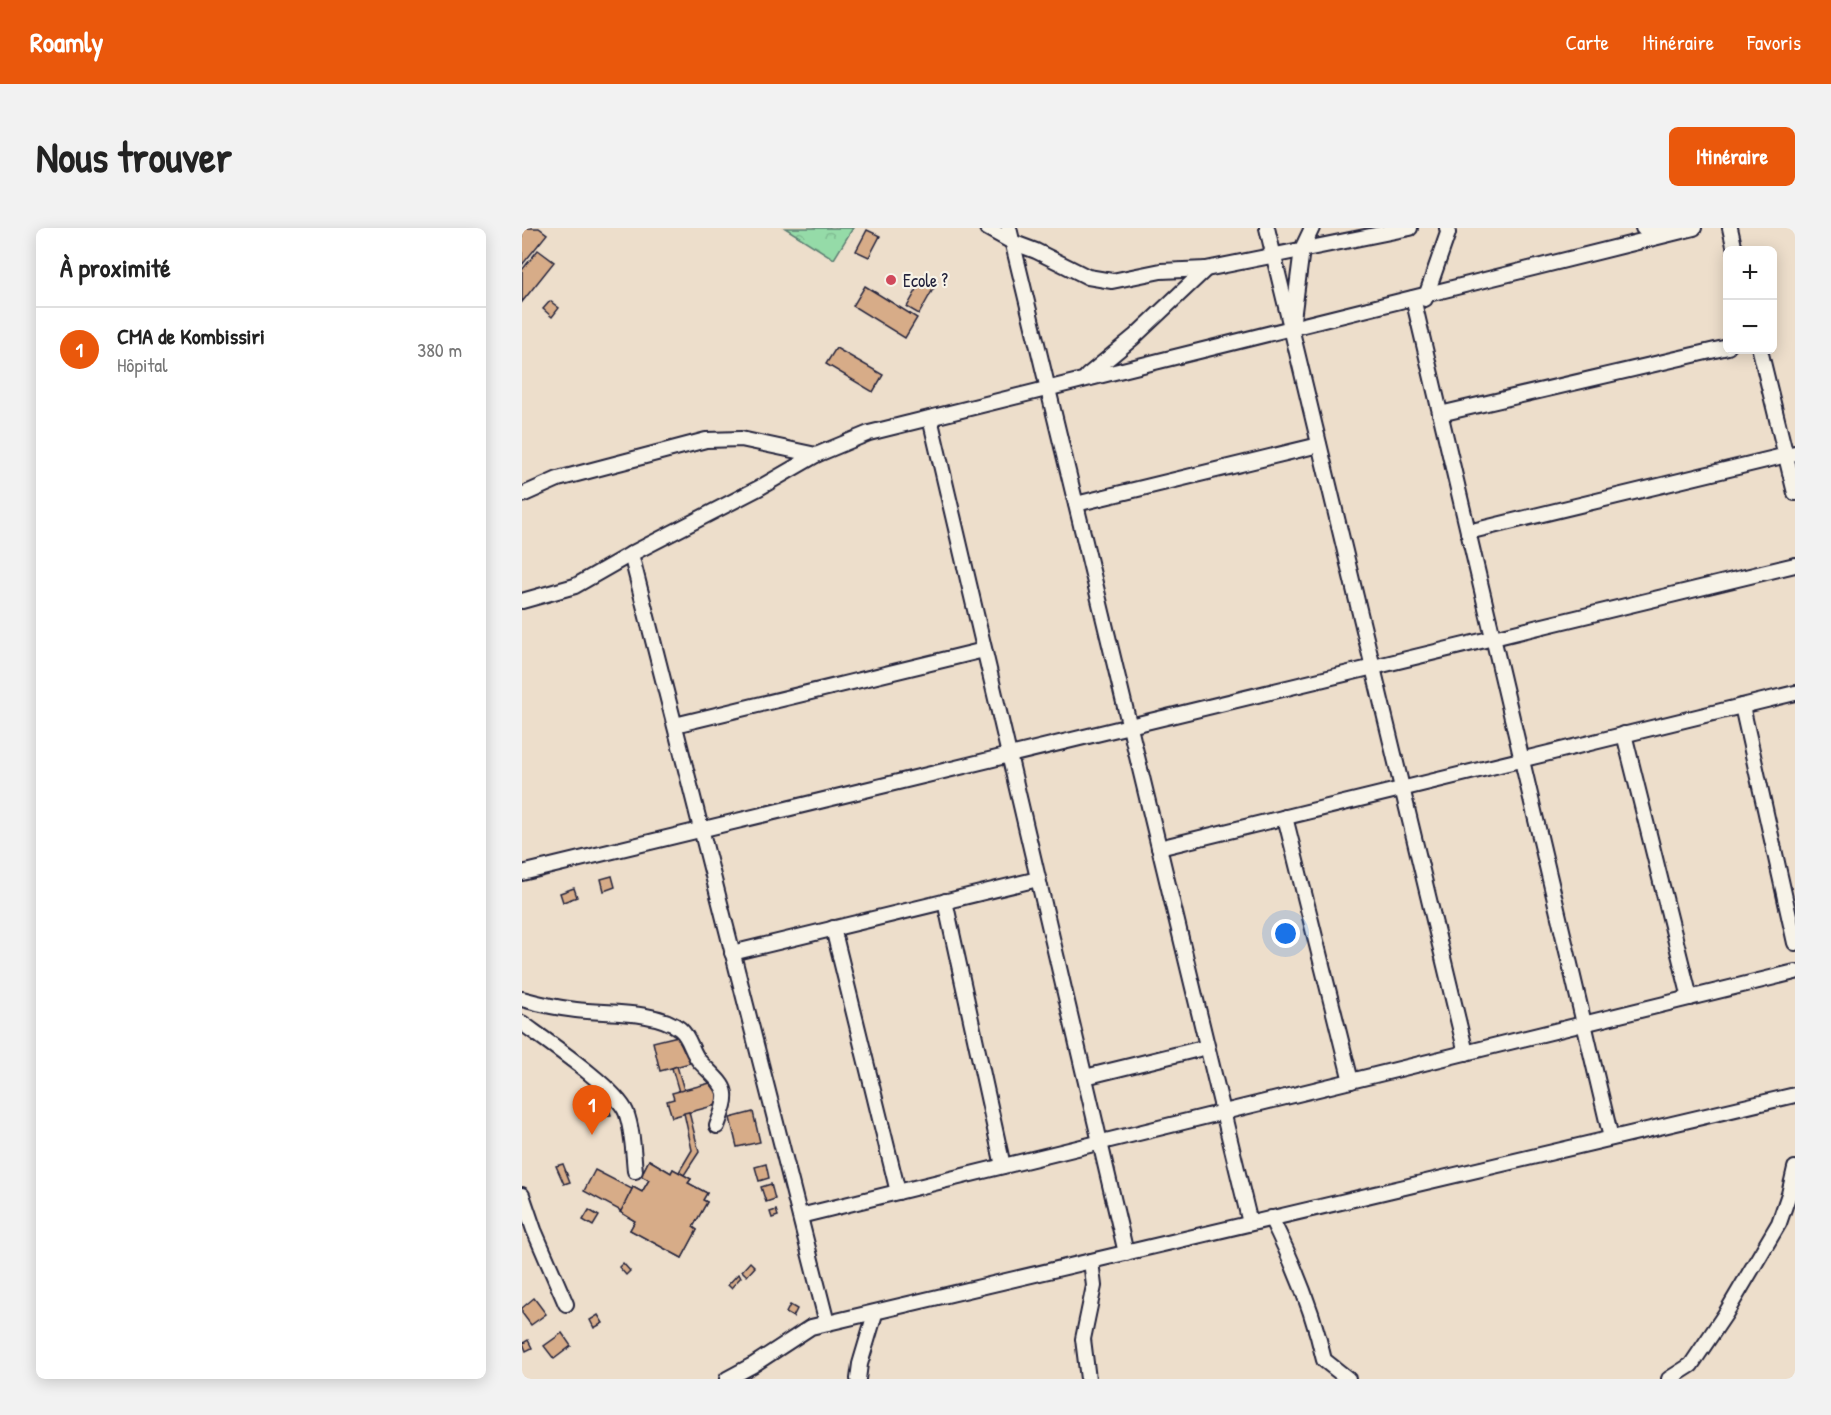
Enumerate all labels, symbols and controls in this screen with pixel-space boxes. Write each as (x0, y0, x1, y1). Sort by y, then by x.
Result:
text: Roamly (30, 23, 103, 61)
text: Carte (1566, 28, 1609, 57)
text: Itinéraire (1642, 28, 1714, 57)
text: Favoris (1747, 28, 1801, 57)
button: Itinéraire (1669, 127, 1795, 186)
text: Nous trouver (36, 128, 232, 185)
map controls (1723, 246, 1777, 354)
button: + (1723, 246, 1777, 300)
text: À proximité (60, 250, 171, 285)
place label: Ecole ? (903, 268, 948, 293)
marker: Ecole ? (884, 273, 898, 287)
button: − (1723, 300, 1777, 354)
text: CMA de Kombissiri (117, 321, 265, 351)
text: 1 (76, 336, 83, 363)
text: 380 m (417, 336, 462, 363)
text: Hôpital (117, 351, 168, 378)
your location (1271, 919, 1300, 948)
pin: 1 (572, 1086, 612, 1135)

